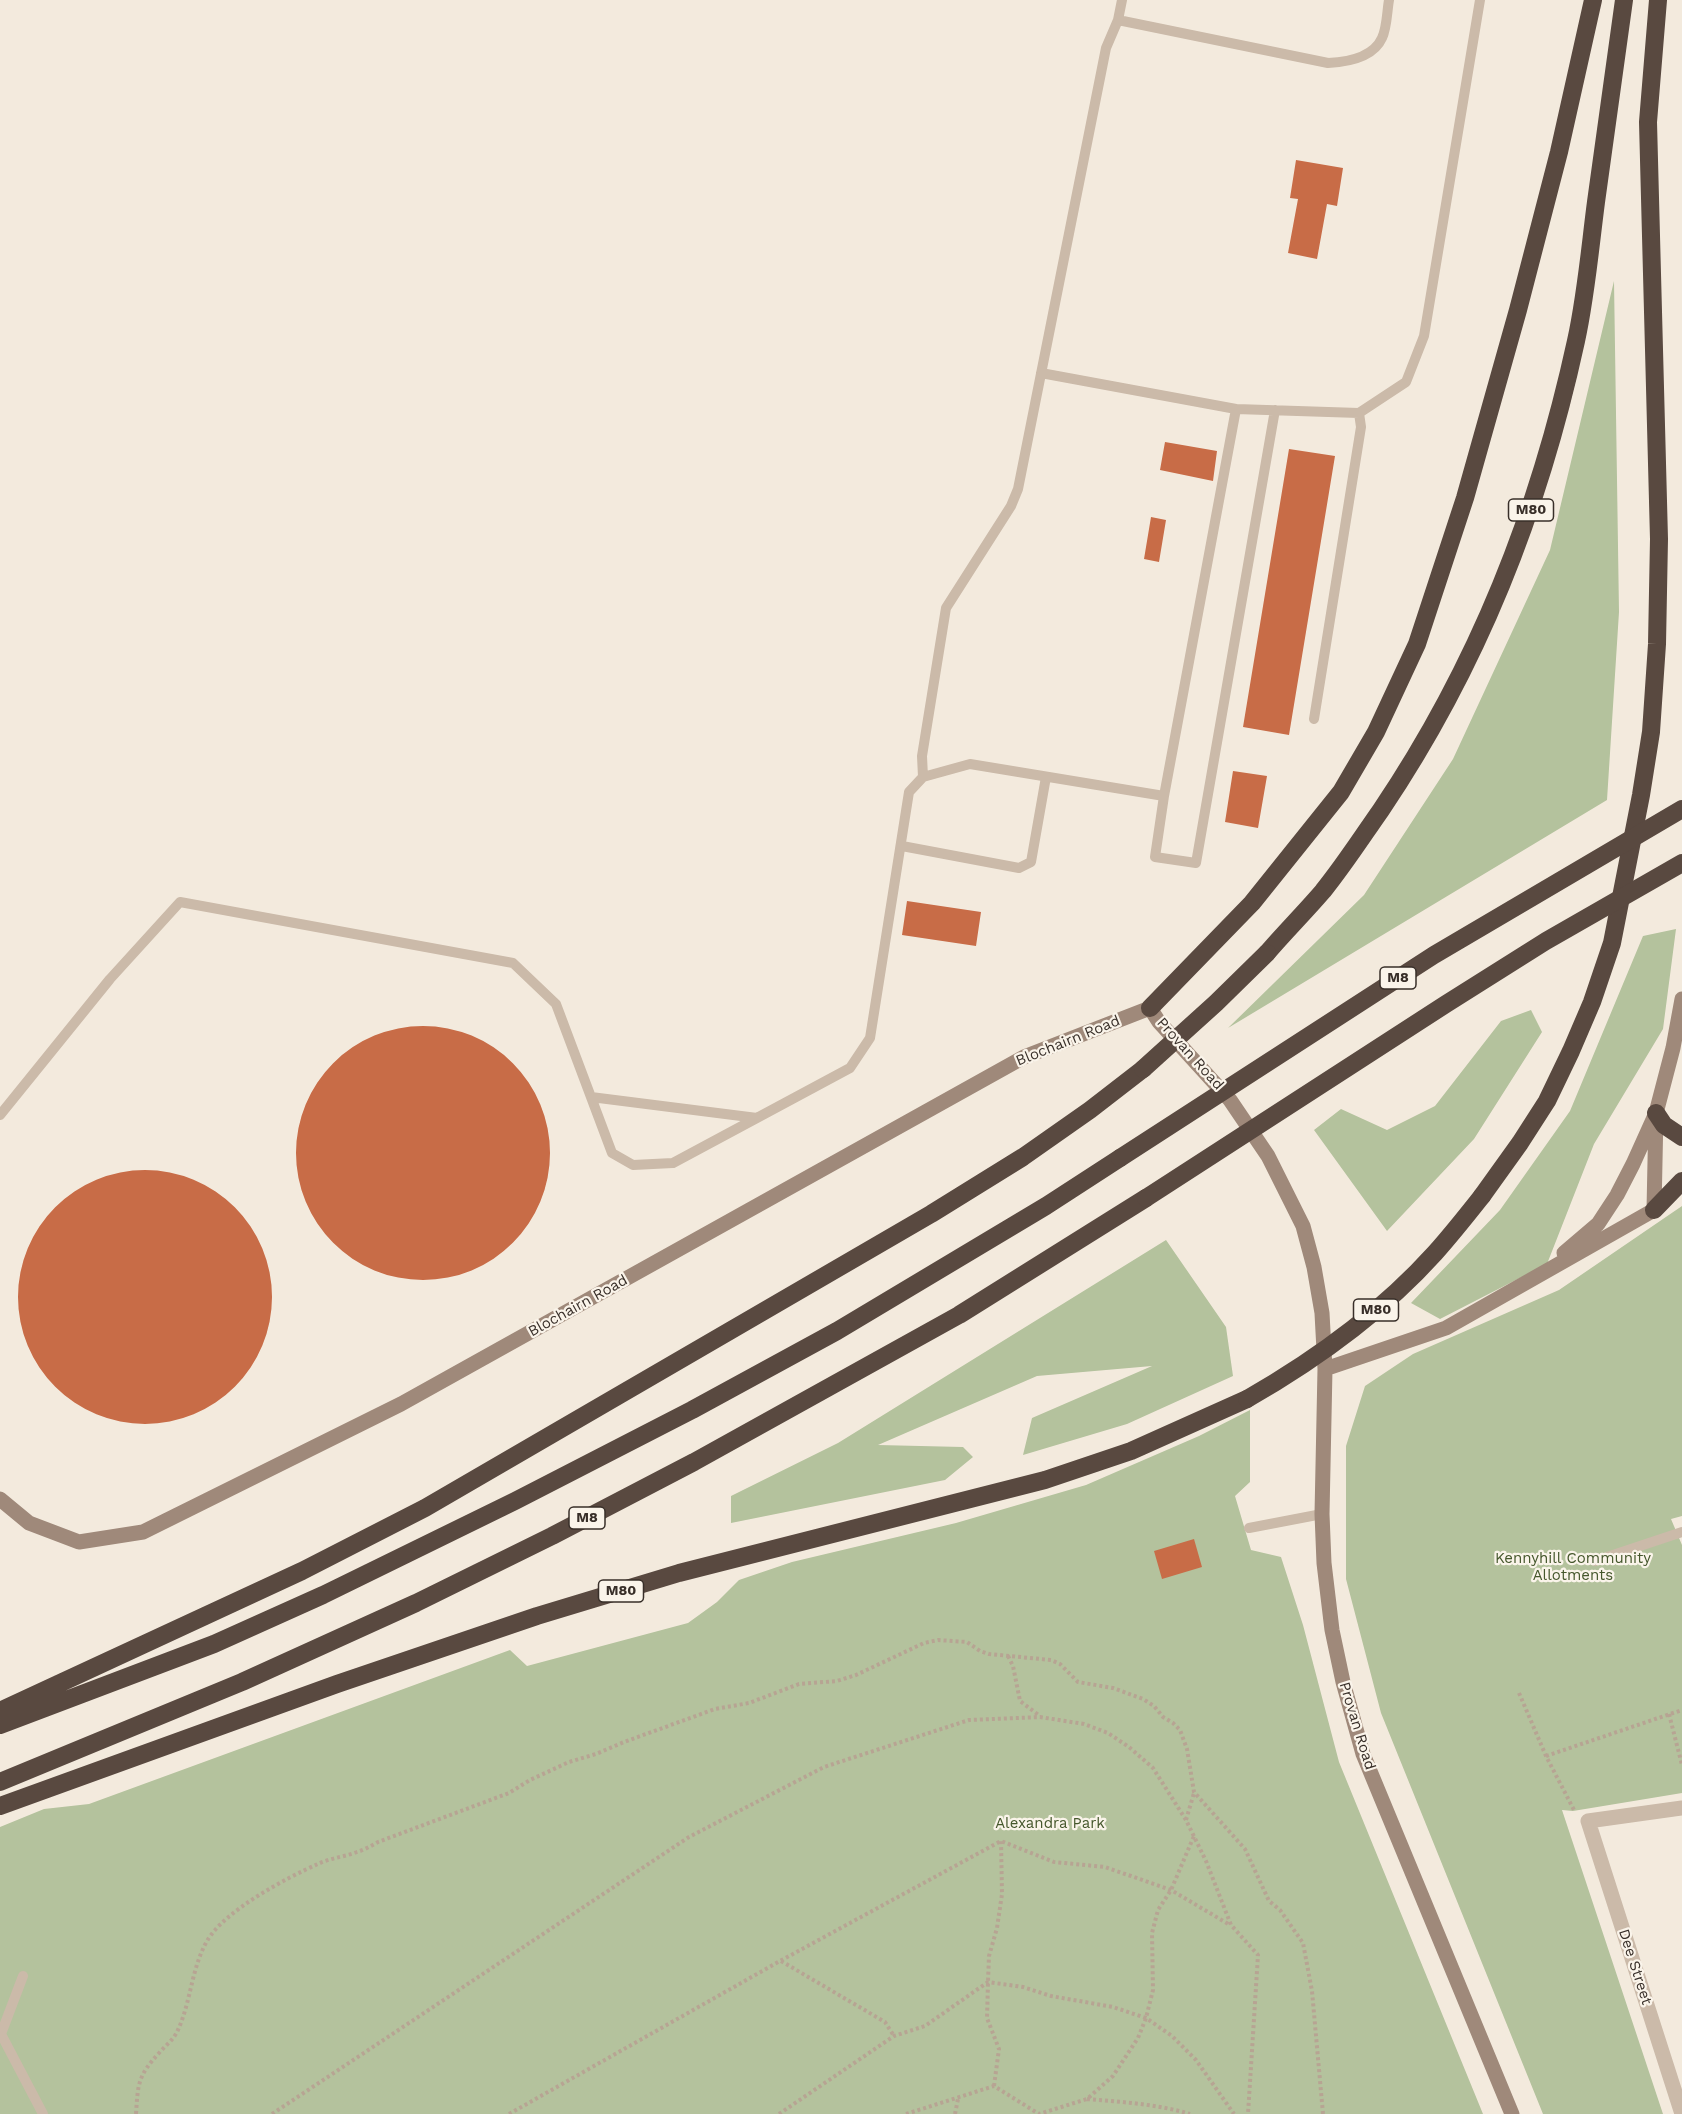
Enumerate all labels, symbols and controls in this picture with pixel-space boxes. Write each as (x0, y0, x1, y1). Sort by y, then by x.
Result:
road number: M80 (1508, 499, 1553, 521)
road number: M8 (1380, 967, 1416, 989)
street label: Blochairn Road (1013, 1012, 1123, 1070)
street label: Provan Road (1153, 1014, 1227, 1094)
street label: Blochairn Road (525, 1271, 631, 1341)
road number: M80 (1354, 1299, 1398, 1321)
road number: M8 (569, 1507, 605, 1529)
park label: Kennyhill Community Allotments (1495, 1550, 1651, 1585)
road number: M80 (598, 1580, 644, 1602)
street label: Provan Road (1335, 1680, 1379, 1772)
park label: Alexandra Park (995, 1815, 1105, 1833)
street label: Dee Street (1614, 1927, 1656, 2007)

